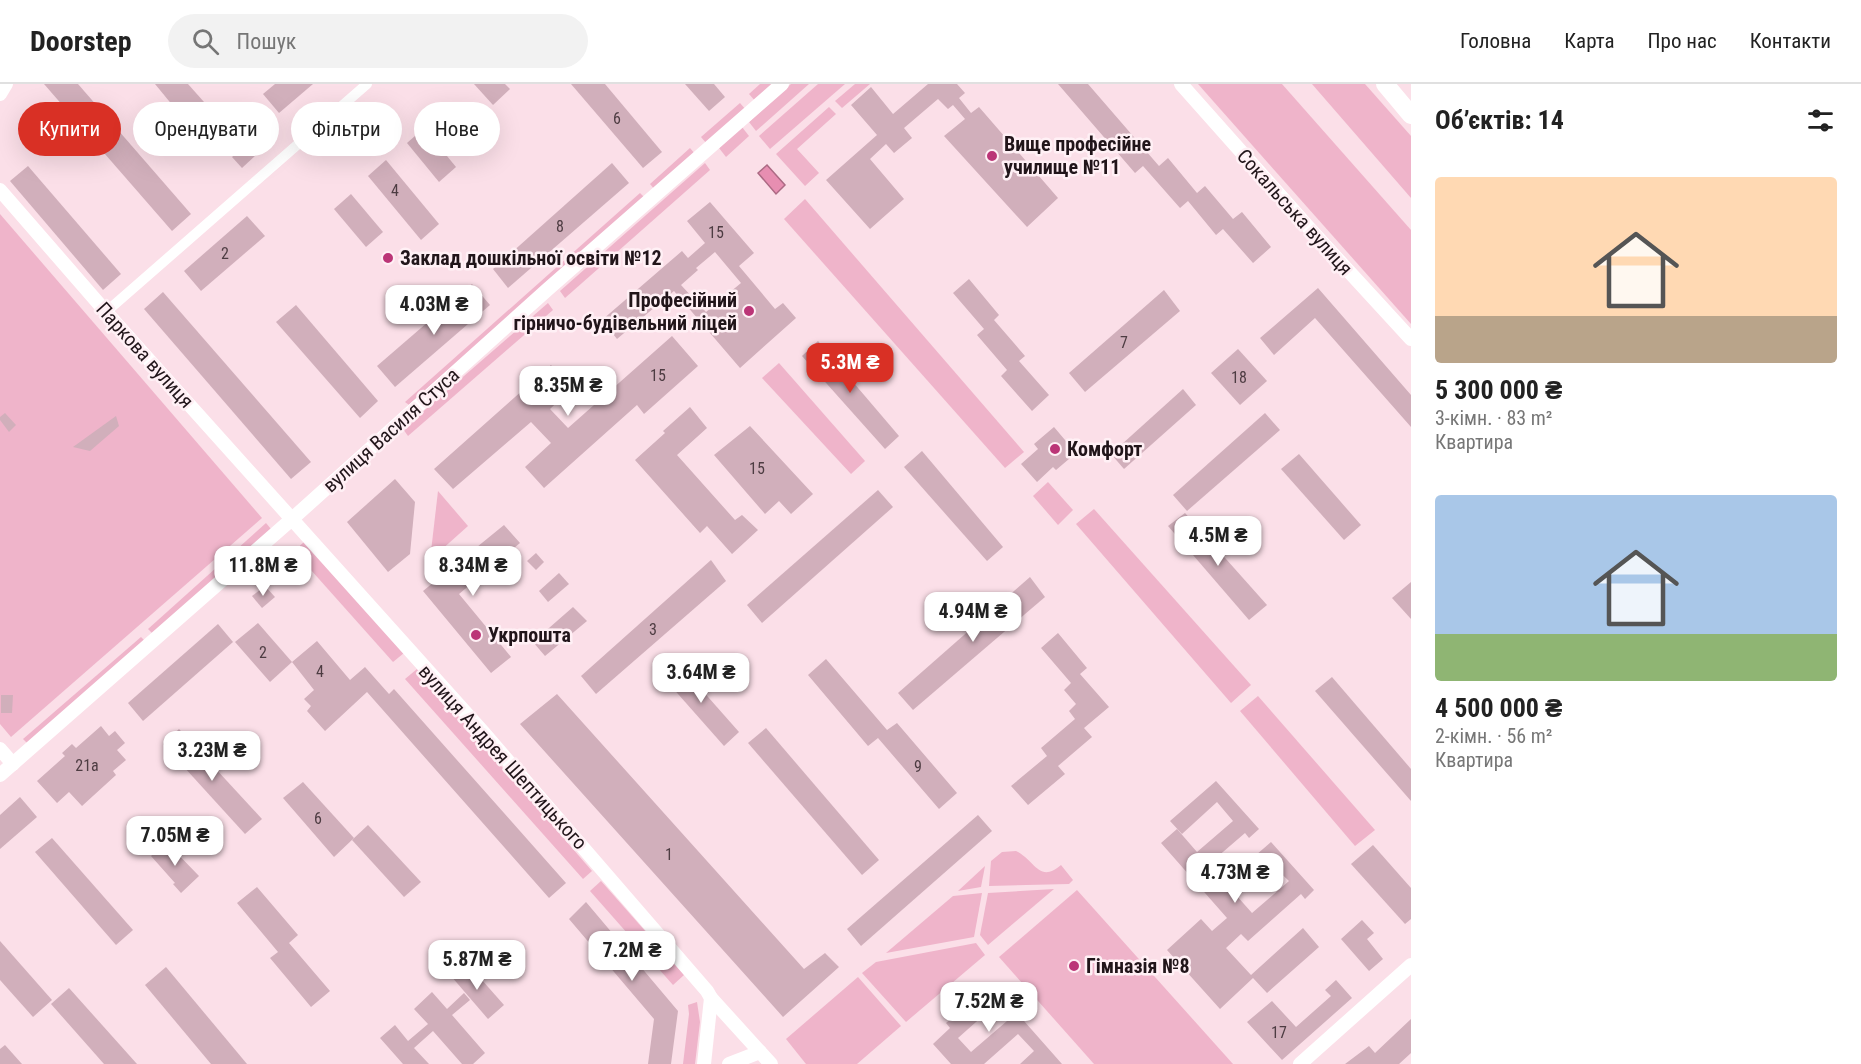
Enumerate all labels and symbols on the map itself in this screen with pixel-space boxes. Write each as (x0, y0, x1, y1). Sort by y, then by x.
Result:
house number: 6 (613, 109, 621, 128)
place label: Вище професійне училище №11 (1004, 132, 1151, 179)
street label: Сокальська вулиця (1232, 144, 1358, 280)
marker: Вище професійне училище №11 (985, 149, 999, 163)
house number: 4 (391, 181, 399, 200)
house number: 8 (556, 217, 564, 236)
house number: 15 (708, 223, 724, 242)
house number: 2 (221, 244, 229, 263)
place label: Заклад дошкільної освіти №12 (400, 246, 662, 270)
marker: Заклад дошкільної освіти №12 (381, 251, 395, 265)
pin: 4.03M ₴ (379, 285, 489, 336)
place label: Професійний гірничо-будівельний ліцей (514, 288, 737, 335)
street label: Паркова вулиця (91, 297, 199, 413)
marker: Професійний гірничо-будівельний ліцей (742, 304, 756, 318)
house number: 7 (1120, 333, 1128, 352)
pin: 5.3M ₴ (801, 343, 899, 394)
street label: вулиця Василя Стуса (318, 363, 464, 497)
pin: 8.35M ₴ (513, 366, 623, 417)
house number: 15 (650, 366, 666, 385)
house number: 18 (1231, 368, 1247, 387)
place label: Комфорт (1067, 437, 1142, 461)
marker: Комфорт (1048, 442, 1062, 456)
house number: 15 (749, 459, 765, 478)
pin: 4.5M ₴ (1169, 516, 1267, 567)
pin: 11.8M ₴ (208, 546, 318, 597)
pin: 8.34M ₴ (418, 546, 528, 597)
pin: 4.94M ₴ (918, 592, 1028, 643)
house number: 3 (649, 620, 657, 639)
place label: Укрпошта (488, 623, 571, 647)
marker: Укрпошта (469, 628, 483, 642)
house number: 2 (259, 643, 267, 662)
pin: 3.64M ₴ (646, 653, 756, 704)
street label: вулиця Андрея Шептицького (414, 660, 592, 854)
house number: 4 (316, 662, 324, 681)
pin: 3.23M ₴ (157, 731, 267, 782)
house number: 21а (75, 756, 99, 775)
house number: 9 (914, 757, 922, 776)
house number: 6 (314, 809, 322, 828)
pin: 7.05M ₴ (120, 816, 230, 867)
house number: 1 (665, 845, 673, 864)
pin: 4.73M ₴ (1180, 853, 1290, 904)
pin: 7.2M ₴ (583, 931, 681, 982)
pin: 5.87M ₴ (422, 940, 532, 991)
place label: Гімназія №8 (1086, 954, 1190, 978)
marker: Гімназія №8 (1067, 959, 1081, 973)
pin: 7.52M ₴ (934, 982, 1044, 1033)
house number: 17 (1271, 1023, 1287, 1042)

